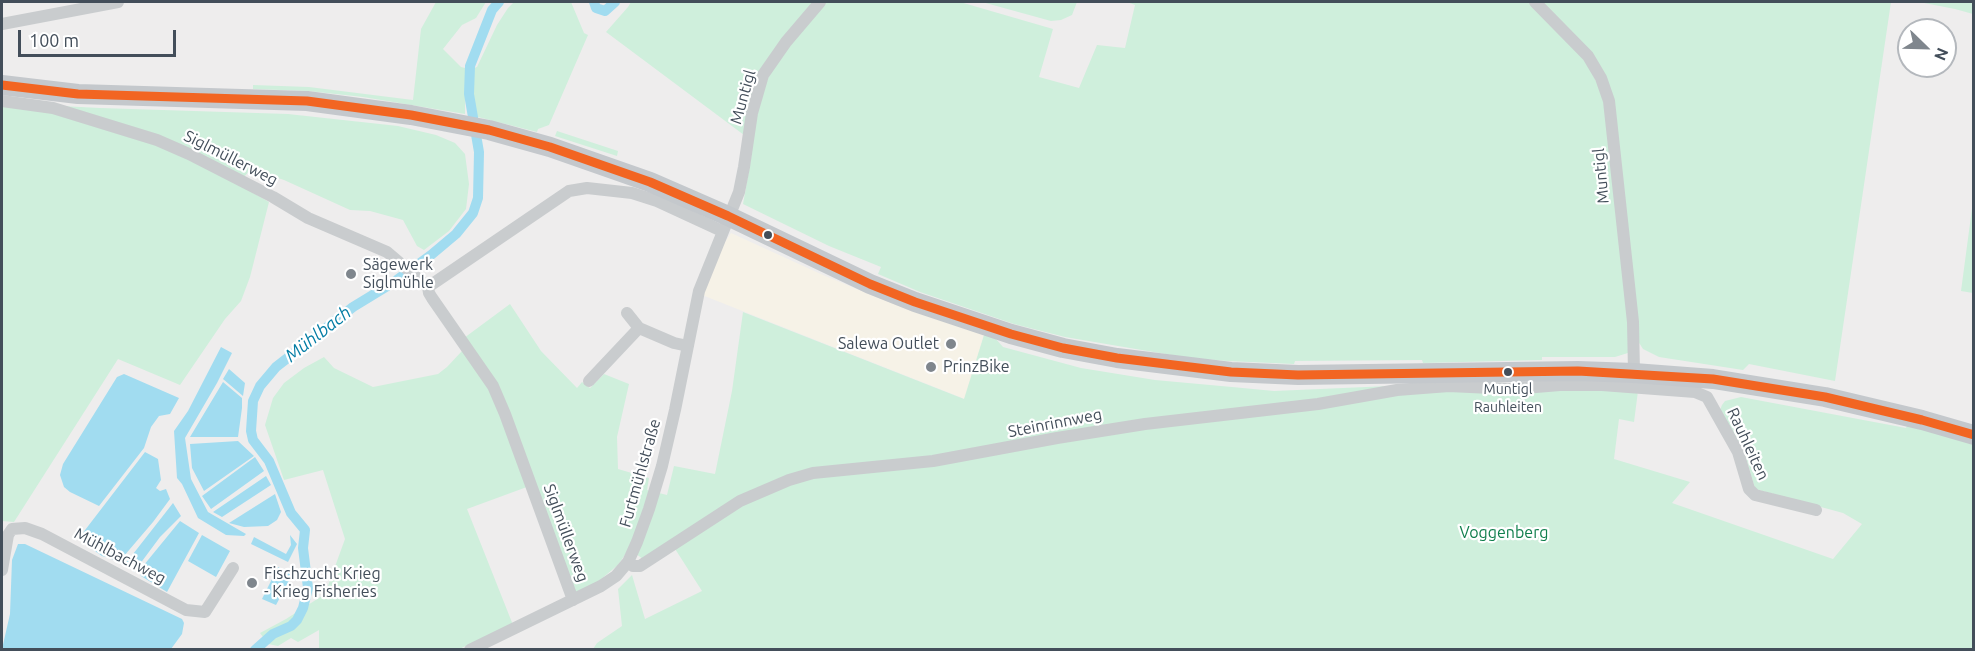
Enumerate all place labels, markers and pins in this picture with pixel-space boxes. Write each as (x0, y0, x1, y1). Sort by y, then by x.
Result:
unlabelled marker (762, 229, 774, 241)
place label: Sägewerk Siglmühle (363, 255, 434, 293)
marker: Sägewerk Siglmühle (344, 267, 358, 281)
place label: Salewa Outlet (838, 334, 939, 354)
marker: Salewa Outlet (944, 337, 958, 351)
place label: PrinzBike (943, 357, 1010, 377)
marker: PrinzBike (924, 360, 938, 374)
marker: Muntigl Rauhleiten (1502, 366, 1514, 378)
place label: Muntigl Rauhleiten (1474, 381, 1542, 413)
place label: Fischzucht Krieg - Krieg Fisheries (264, 564, 381, 602)
marker: Fischzucht Krieg - Krieg Fisheries (245, 576, 259, 590)

